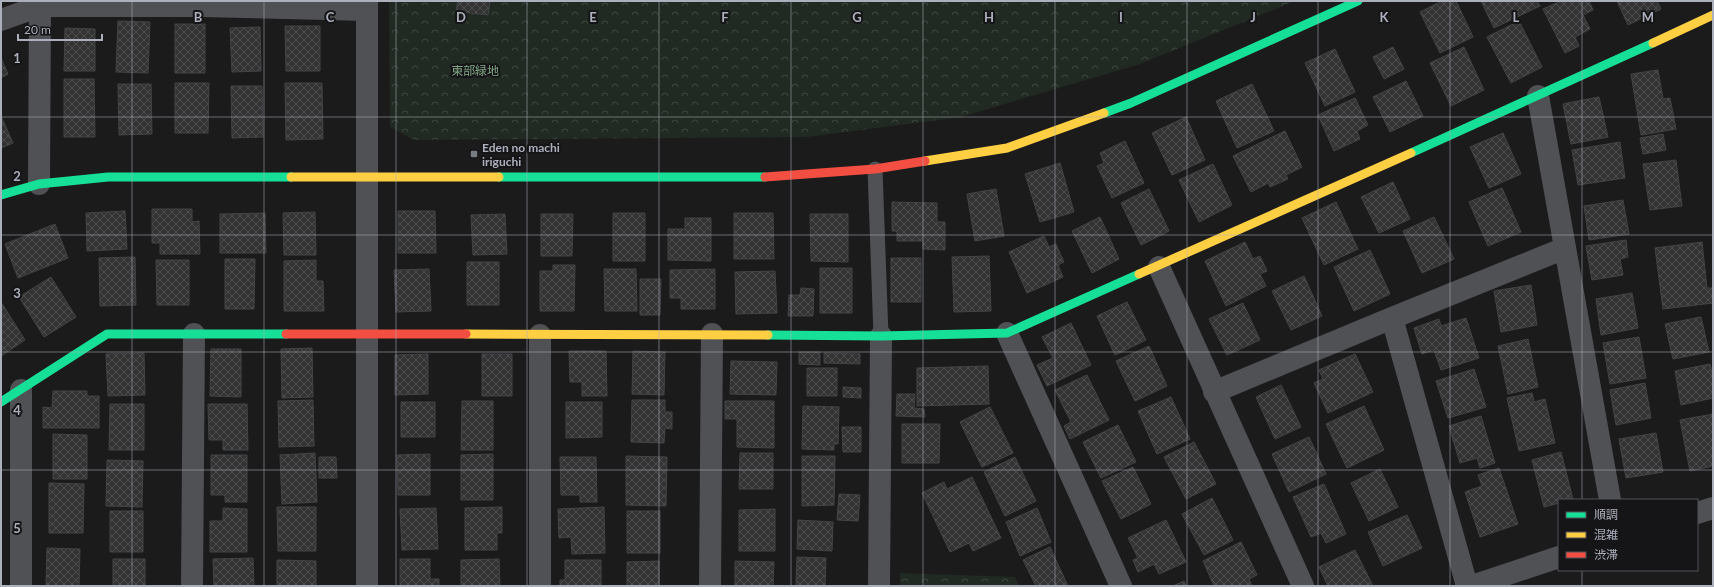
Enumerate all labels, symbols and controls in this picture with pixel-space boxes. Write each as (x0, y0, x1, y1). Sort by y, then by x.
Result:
text: B (194, 9, 203, 25)
text: C (326, 9, 335, 25)
text: D (456, 9, 466, 25)
text: E (589, 9, 597, 25)
text: F (721, 9, 729, 25)
text: G (852, 9, 862, 25)
text: H (984, 9, 994, 25)
text: I (1119, 9, 1123, 25)
text: J (1250, 9, 1256, 25)
text: K (1380, 9, 1390, 25)
text: L (1513, 9, 1520, 25)
text: M (1642, 9, 1654, 25)
scale bar (18, 16, 102, 42)
text: 20 m (24, 22, 51, 37)
text: 1 (13, 50, 21, 66)
park label: 東部緑地 (451, 63, 499, 78)
place label: Eden no machi iriguchi (482, 140, 560, 169)
marker: Eden no machi iriguchi (469, 149, 479, 159)
text: 2 (13, 168, 21, 184)
text: 3 (13, 285, 21, 301)
text: 4 (13, 402, 21, 418)
legend (1558, 499, 1698, 571)
text: 順調 (1594, 507, 1618, 522)
text: 5 (13, 520, 21, 536)
text: 混雑 (1594, 527, 1618, 542)
text: 渋滞 (1594, 547, 1618, 562)

